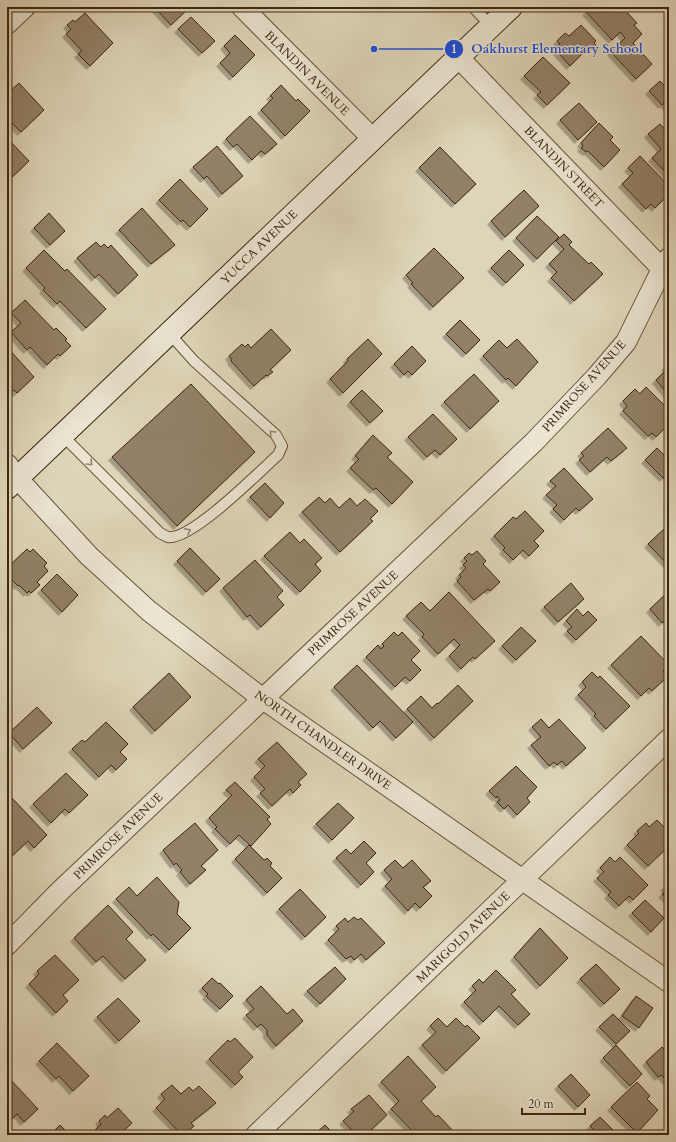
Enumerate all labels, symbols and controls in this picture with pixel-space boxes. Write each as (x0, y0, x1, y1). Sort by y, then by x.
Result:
street label: BLANDIN AVENUE (261, 27, 353, 119)
callout: Oakhurst Elementary School (444, 36, 651, 61)
text: Oakhurst Elementary School (471, 40, 643, 58)
text: 1 (451, 41, 457, 57)
street label: BLANDIN STREET (521, 123, 607, 212)
street label: YUCCA AVENUE (217, 206, 301, 288)
street label: PRIMROSE AVENUE (538, 337, 630, 435)
one-way arrow (269, 430, 277, 438)
one-way arrow (85, 458, 93, 466)
one-way arrow (184, 528, 192, 536)
street label: PRIMROSE AVENUE (304, 567, 402, 659)
street label: NORTH CHANDLER DRIVE (252, 687, 394, 793)
street label: PRIMROSE AVENUE (70, 789, 166, 883)
street label: MARIGOLD AVENUE (413, 888, 513, 986)
scale bar (522, 1090, 585, 1116)
text: 20 m (528, 1096, 555, 1112)

